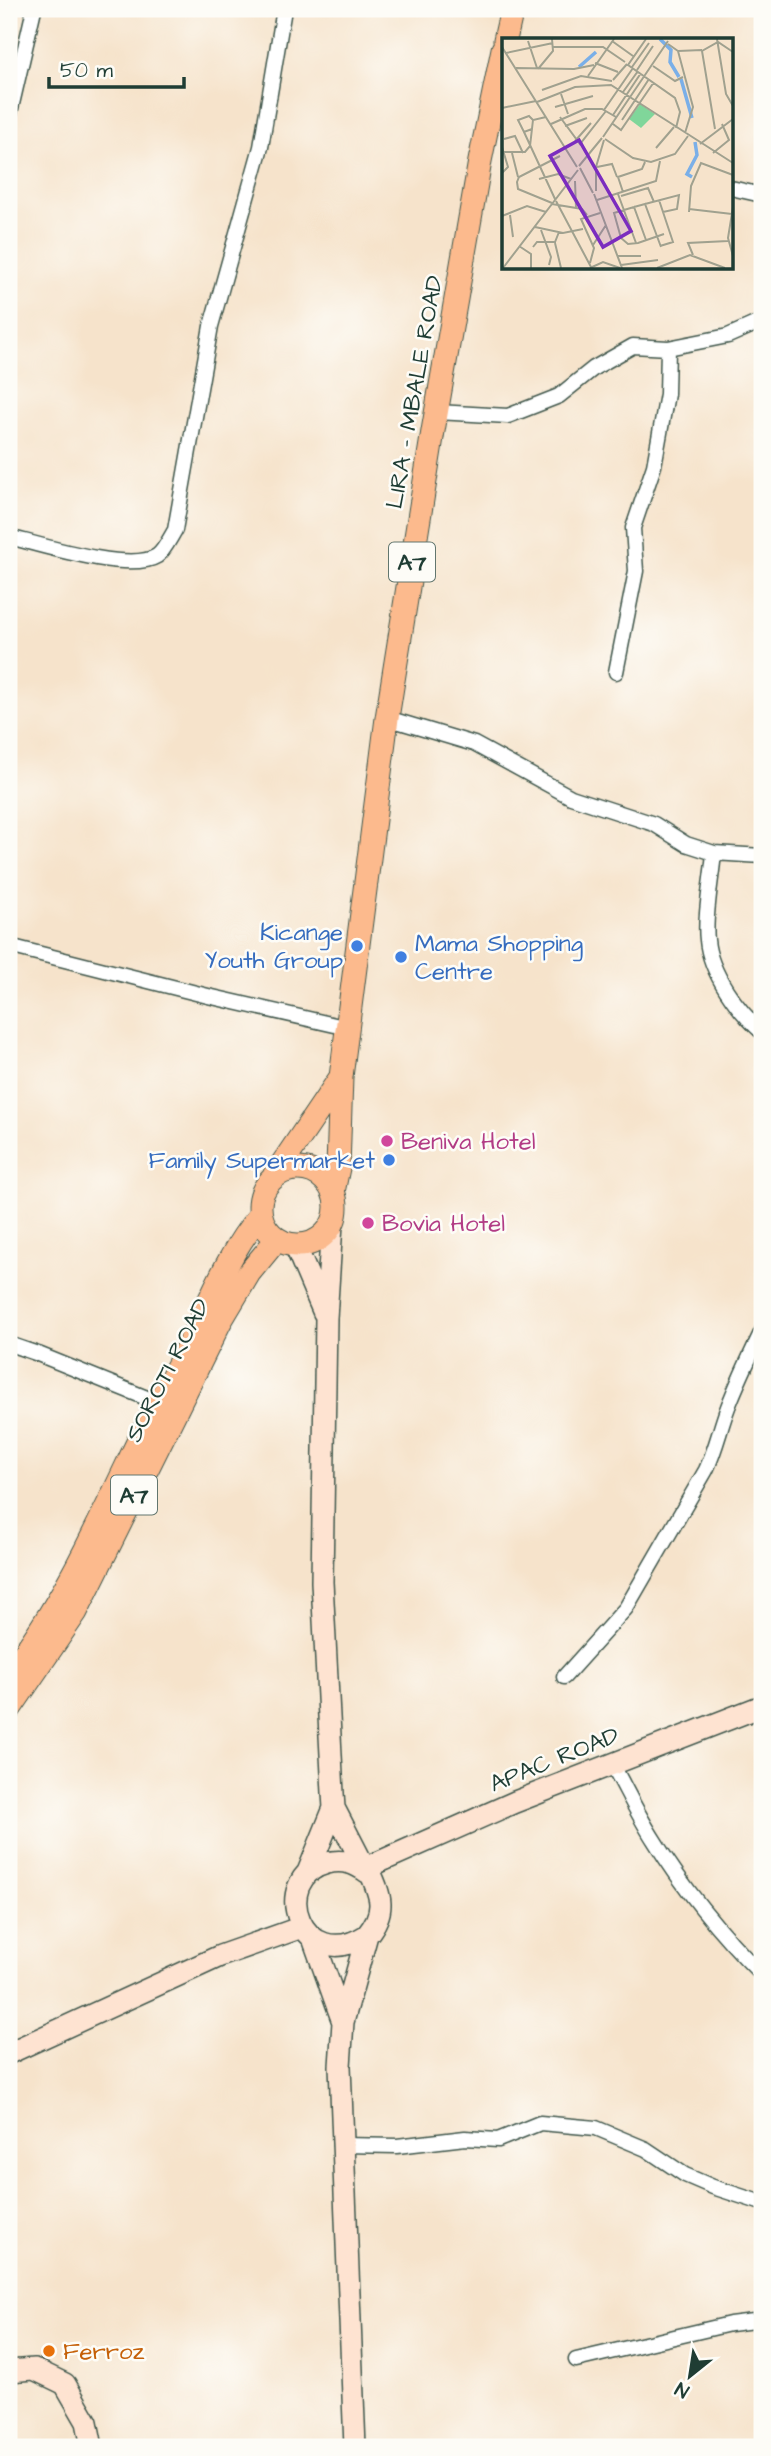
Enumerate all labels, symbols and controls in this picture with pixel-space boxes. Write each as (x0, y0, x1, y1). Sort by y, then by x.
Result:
inset map (502, 38, 732, 270)
scale bar (49, 46, 184, 90)
text: 50 m (60, 56, 114, 85)
street label: LIRA - MBALE ROAD (378, 273, 452, 511)
road number: A7 (389, 542, 435, 582)
place label: Kicange Youth Group (204, 916, 343, 978)
place label: Mama Shopping Centre (415, 927, 583, 989)
marker: Kicange Youth Group (349, 938, 365, 954)
marker: Mama Shopping Centre (393, 949, 409, 965)
place label: Beniva Hotel (401, 1125, 535, 1159)
marker: Beniva Hotel (379, 1133, 395, 1149)
place label: Family Supermarket (149, 1144, 375, 1179)
marker: Family Supermarket (381, 1152, 397, 1168)
place label: Bovia Hotel (382, 1207, 505, 1241)
marker: Bovia Hotel (360, 1215, 376, 1231)
street label: SOROTI ROAD (117, 1293, 219, 1448)
road number: A7 (111, 1476, 157, 1514)
street label: APAC ROAD (485, 1719, 624, 1801)
place label: Ferroz (63, 2335, 145, 2369)
north arrow (656, 2340, 726, 2410)
marker: Ferroz (41, 2343, 57, 2359)
text: N (670, 2375, 694, 2404)

